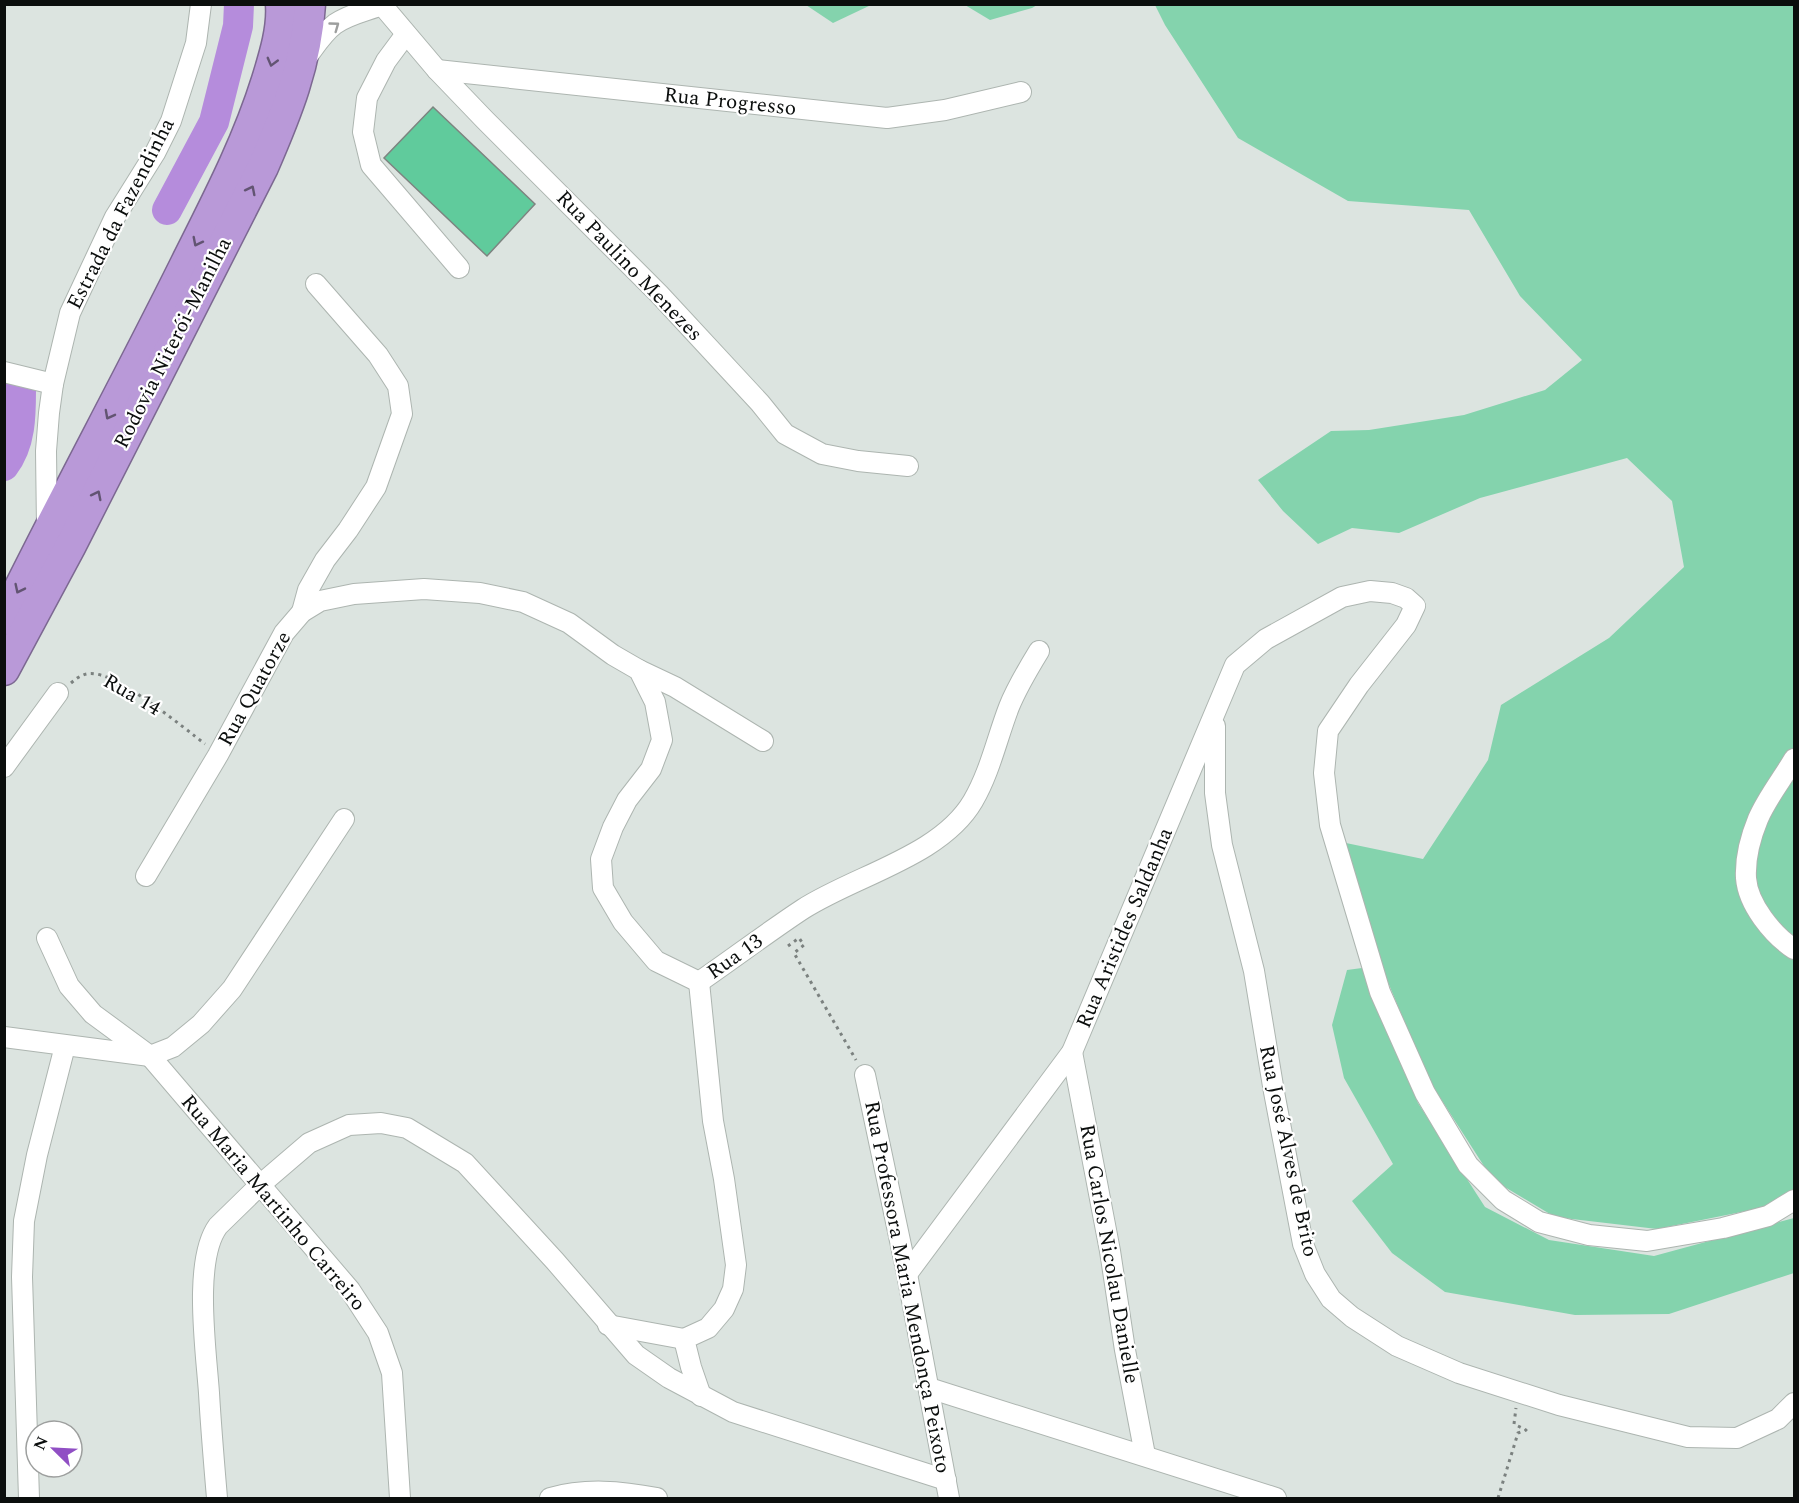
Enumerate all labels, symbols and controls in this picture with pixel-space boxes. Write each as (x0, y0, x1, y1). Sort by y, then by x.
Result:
one-way arrow (329, 22, 340, 33)
one-way arrow (267, 56, 279, 67)
street label: Rua Progresso (662, 79, 798, 125)
street label: Estrada da Fazendinha (59, 112, 184, 315)
street label: Rua Paulino Menezes (548, 183, 710, 349)
one-way arrow (244, 185, 256, 196)
street label: Rodovia Niterói-Manilha (106, 231, 241, 454)
one-way arrow (193, 235, 204, 246)
one-way arrow (105, 409, 116, 420)
one-way arrow (89, 490, 101, 501)
one-way arrow (15, 582, 27, 593)
street label: Rua Quatorze (210, 626, 300, 752)
street label: Rua 14 (97, 666, 167, 725)
street label: Rua Aristides Saldanha (1068, 822, 1182, 1033)
street label: Rua 13 (700, 926, 770, 988)
street label: Rua José Alves de Brito (1250, 1042, 1326, 1260)
street label: Rua Maria Martinho Carreiro (173, 1088, 373, 1318)
street label: Rua Professora Maria Mendonça Peixoto (855, 1098, 959, 1476)
street label: Rua Carlos Nicolau Danielle (1070, 1122, 1148, 1386)
north arrow (24, 1419, 84, 1479)
text: N (28, 1432, 55, 1454)

